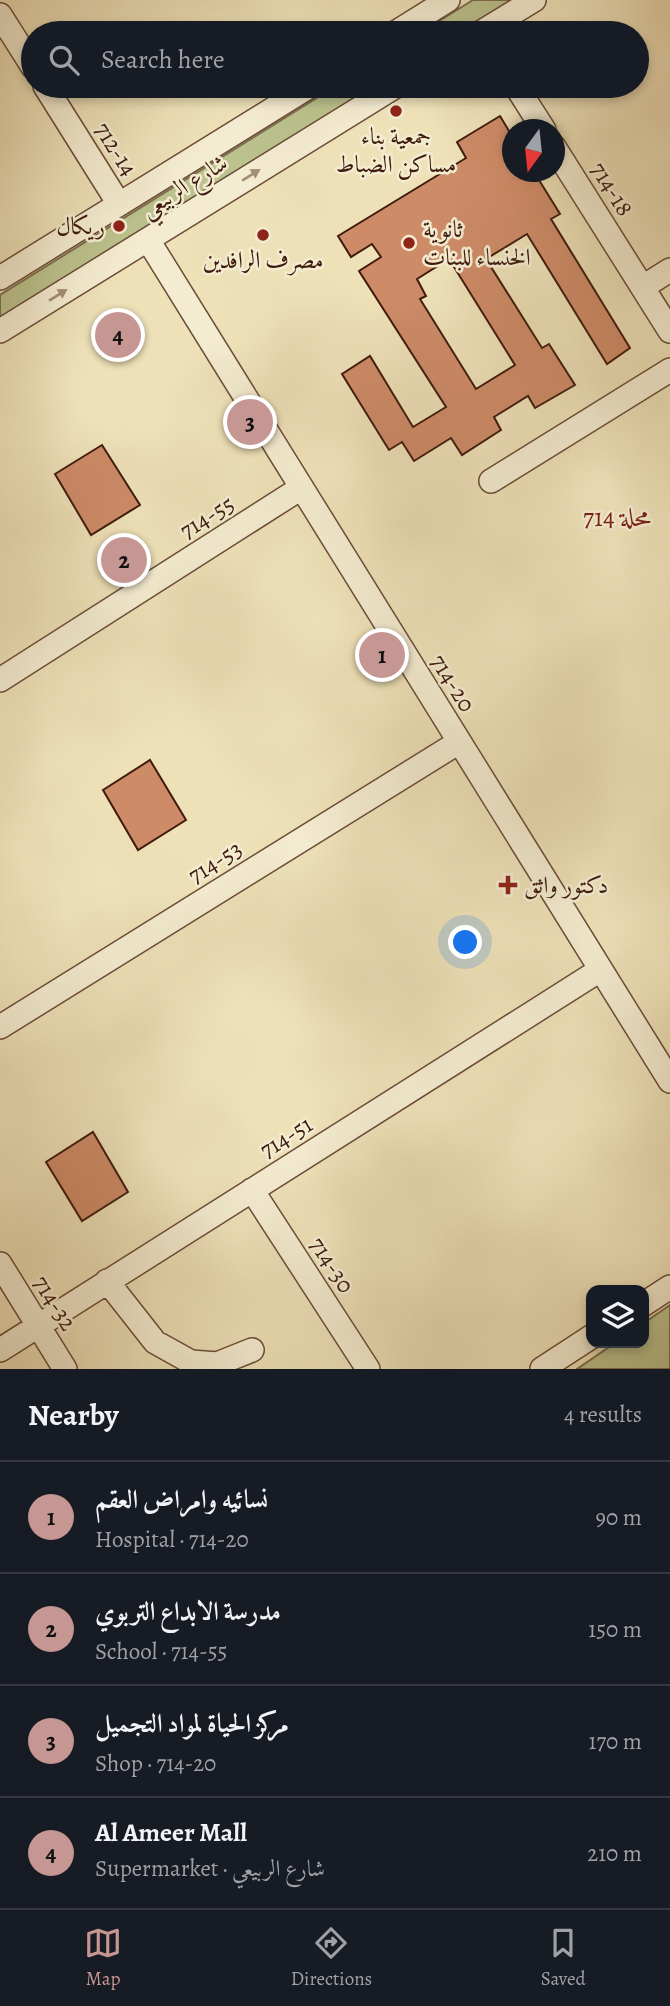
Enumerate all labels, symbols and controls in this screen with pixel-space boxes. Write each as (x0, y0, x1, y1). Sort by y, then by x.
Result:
search box (21, 21, 649, 98)
icon: search (45, 41, 83, 79)
text: Search here (101, 42, 225, 77)
marker: جمعية بناء مساكن الضباط (388, 103, 404, 119)
street label: 712-14 (87, 116, 145, 182)
north arrow (502, 119, 565, 182)
place label: جمعية بناء مساكن الضباط (336, 120, 456, 180)
street label: شارع الربيعي (134, 147, 237, 230)
street label: 714-18 (583, 156, 641, 222)
one-way arrow (242, 169, 261, 182)
place label: ريكال (56, 210, 105, 242)
place label: ثانوية الخنساء للبنات (423, 213, 531, 273)
marker: ريكال (111, 218, 127, 234)
marker: مصرف الرافدين (255, 227, 271, 243)
marker: ثانوية الخنساء للبنات (401, 235, 417, 251)
place label: مصرف الرافدين (202, 244, 324, 276)
one-way arrow (49, 289, 68, 302)
pin: 4 (95, 309, 141, 361)
pin: 3 (227, 396, 273, 448)
street label: 714-55 (174, 488, 240, 546)
district label: محلة 714 (583, 500, 651, 535)
pin: 2 (101, 534, 147, 586)
pin: 1 (359, 629, 405, 681)
street label: 714-20 (423, 648, 483, 718)
street label: 714-53 (182, 833, 248, 891)
place label: دكتور واثق (524, 869, 608, 901)
marker: دكتور واثق (498, 875, 518, 895)
your location (448, 925, 482, 959)
street label: 714-51 (253, 1108, 319, 1166)
street label: 714-30 (302, 1231, 362, 1299)
street label: 714-32 (26, 1269, 84, 1337)
map controls (586, 1285, 649, 1348)
button: layers (586, 1285, 649, 1348)
text: Nearby (28, 1395, 119, 1435)
text: 4 results (564, 1399, 642, 1430)
text: نسائيه وامراض العقم (95, 1482, 268, 1517)
text: 1 (47, 1502, 55, 1533)
text: 90 m (596, 1502, 642, 1533)
text: Hospital · 714-20 (95, 1524, 249, 1555)
text: مدرسة الابداع التربوي (95, 1594, 281, 1629)
text: 2 (45, 1614, 57, 1645)
text: 150 m (588, 1614, 642, 1645)
text: School · 714-55 (95, 1636, 227, 1667)
text: مركز الحياة لمواد التجميل (95, 1706, 289, 1741)
text: 3 (46, 1726, 56, 1757)
text: 170 m (589, 1726, 642, 1757)
text: Shop · 714-20 (95, 1748, 216, 1779)
text: Al Ameer Mall (95, 1815, 247, 1850)
text: 4 (46, 1838, 56, 1869)
text: 210 m (587, 1838, 642, 1869)
text: Supermarket · شارع الربيعي (95, 1853, 325, 1884)
tab: Map (84, 1924, 122, 1992)
tab: Directions (291, 1924, 372, 1992)
tab: Saved (541, 1924, 586, 1992)

